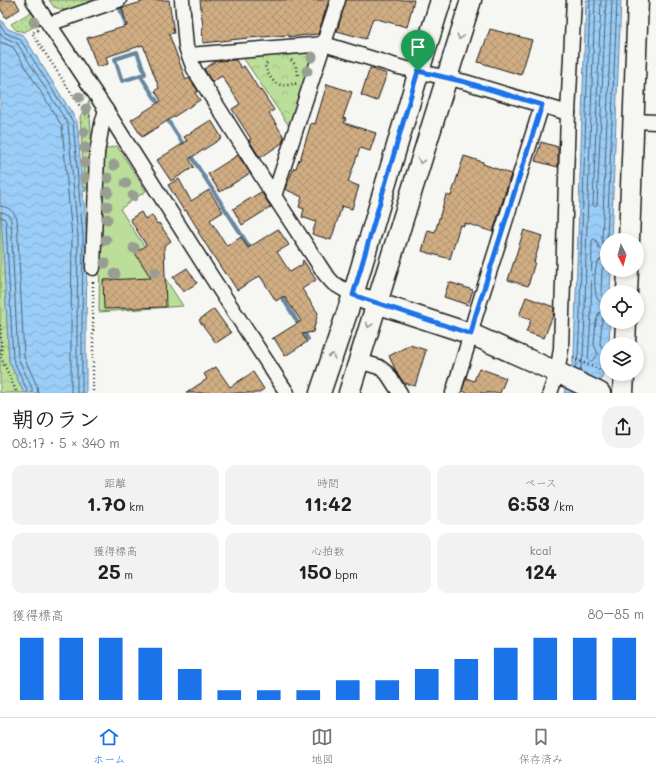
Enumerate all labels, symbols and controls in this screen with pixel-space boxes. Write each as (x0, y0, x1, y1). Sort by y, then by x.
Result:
pin (401, 30, 435, 71)
one-way arrow (456, 34, 465, 41)
icon: arrive (407, 36, 429, 58)
one-way arrow (417, 158, 426, 165)
north arrow (600, 233, 644, 277)
map controls (600, 233, 644, 381)
button: locate (600, 285, 644, 329)
one-way arrow (365, 322, 374, 329)
button: layers (600, 337, 644, 381)
one-way arrow (328, 353, 336, 360)
text: 朝のラン (12, 404, 100, 433)
button: share (602, 406, 644, 448)
text: 08:17 · 5 × 340 m (12, 434, 120, 451)
text: 距離 (104, 475, 126, 490)
text: 時間 (317, 475, 339, 490)
text: ペース (524, 475, 557, 490)
text: 1.70 (87, 490, 126, 516)
text: 11:42 (304, 490, 352, 516)
text: 6:53 (508, 490, 550, 516)
text: km (126, 499, 144, 514)
text: /km (550, 499, 574, 514)
text: 獲得標高 (93, 543, 137, 558)
text: 心拍数 (311, 543, 344, 558)
text: kcal (530, 543, 552, 558)
text: 25 (98, 558, 121, 584)
text: 150 (298, 558, 332, 584)
text: 124 (524, 558, 557, 584)
text: m (121, 567, 133, 582)
text: bpm (332, 567, 358, 582)
text: 80–85 m (588, 605, 644, 622)
text: 獲得標高 (12, 606, 64, 623)
tab: ホーム (93, 726, 125, 766)
tab: 地図 (311, 726, 333, 766)
tab: 保存済み (519, 726, 563, 766)

